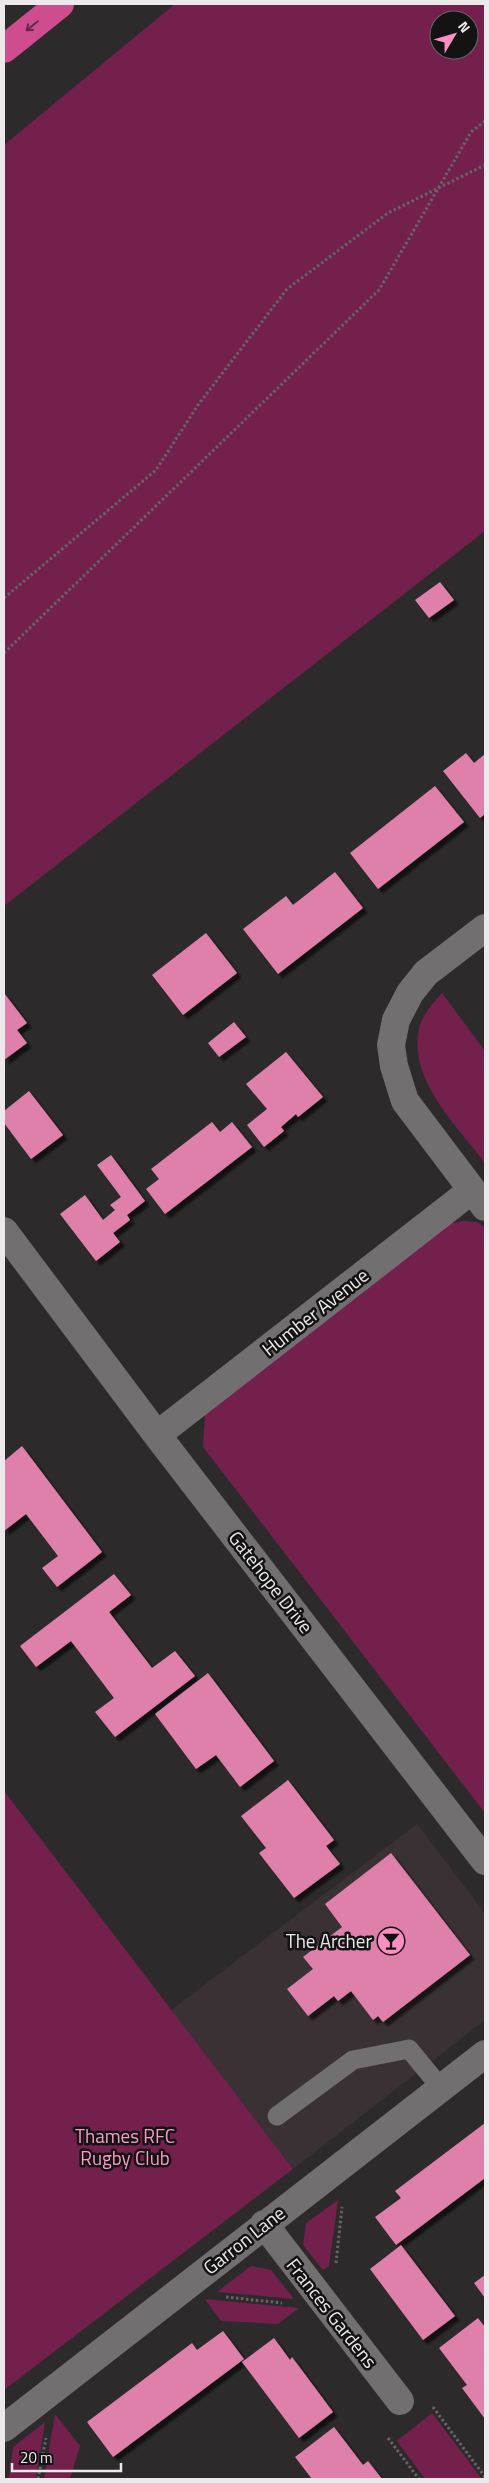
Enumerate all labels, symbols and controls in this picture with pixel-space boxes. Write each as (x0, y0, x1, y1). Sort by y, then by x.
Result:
north arrow (429, 10, 479, 60)
text: N (453, 16, 476, 37)
one-way arrow (26, 21, 39, 32)
street label: Humber Avenue (255, 1261, 374, 1363)
street label: Gatehope Drive (222, 1524, 321, 1639)
place label: The Archer (286, 1926, 372, 1955)
bar icon: The Archer (376, 1926, 406, 1956)
park label: Thames RFC Rugby Club (75, 2121, 175, 2172)
street label: Garron Lane (197, 2198, 291, 2281)
street label: Frances Gardens (280, 2251, 385, 2374)
scale bar (12, 2440, 121, 2472)
text: 20 m (20, 2446, 53, 2469)

